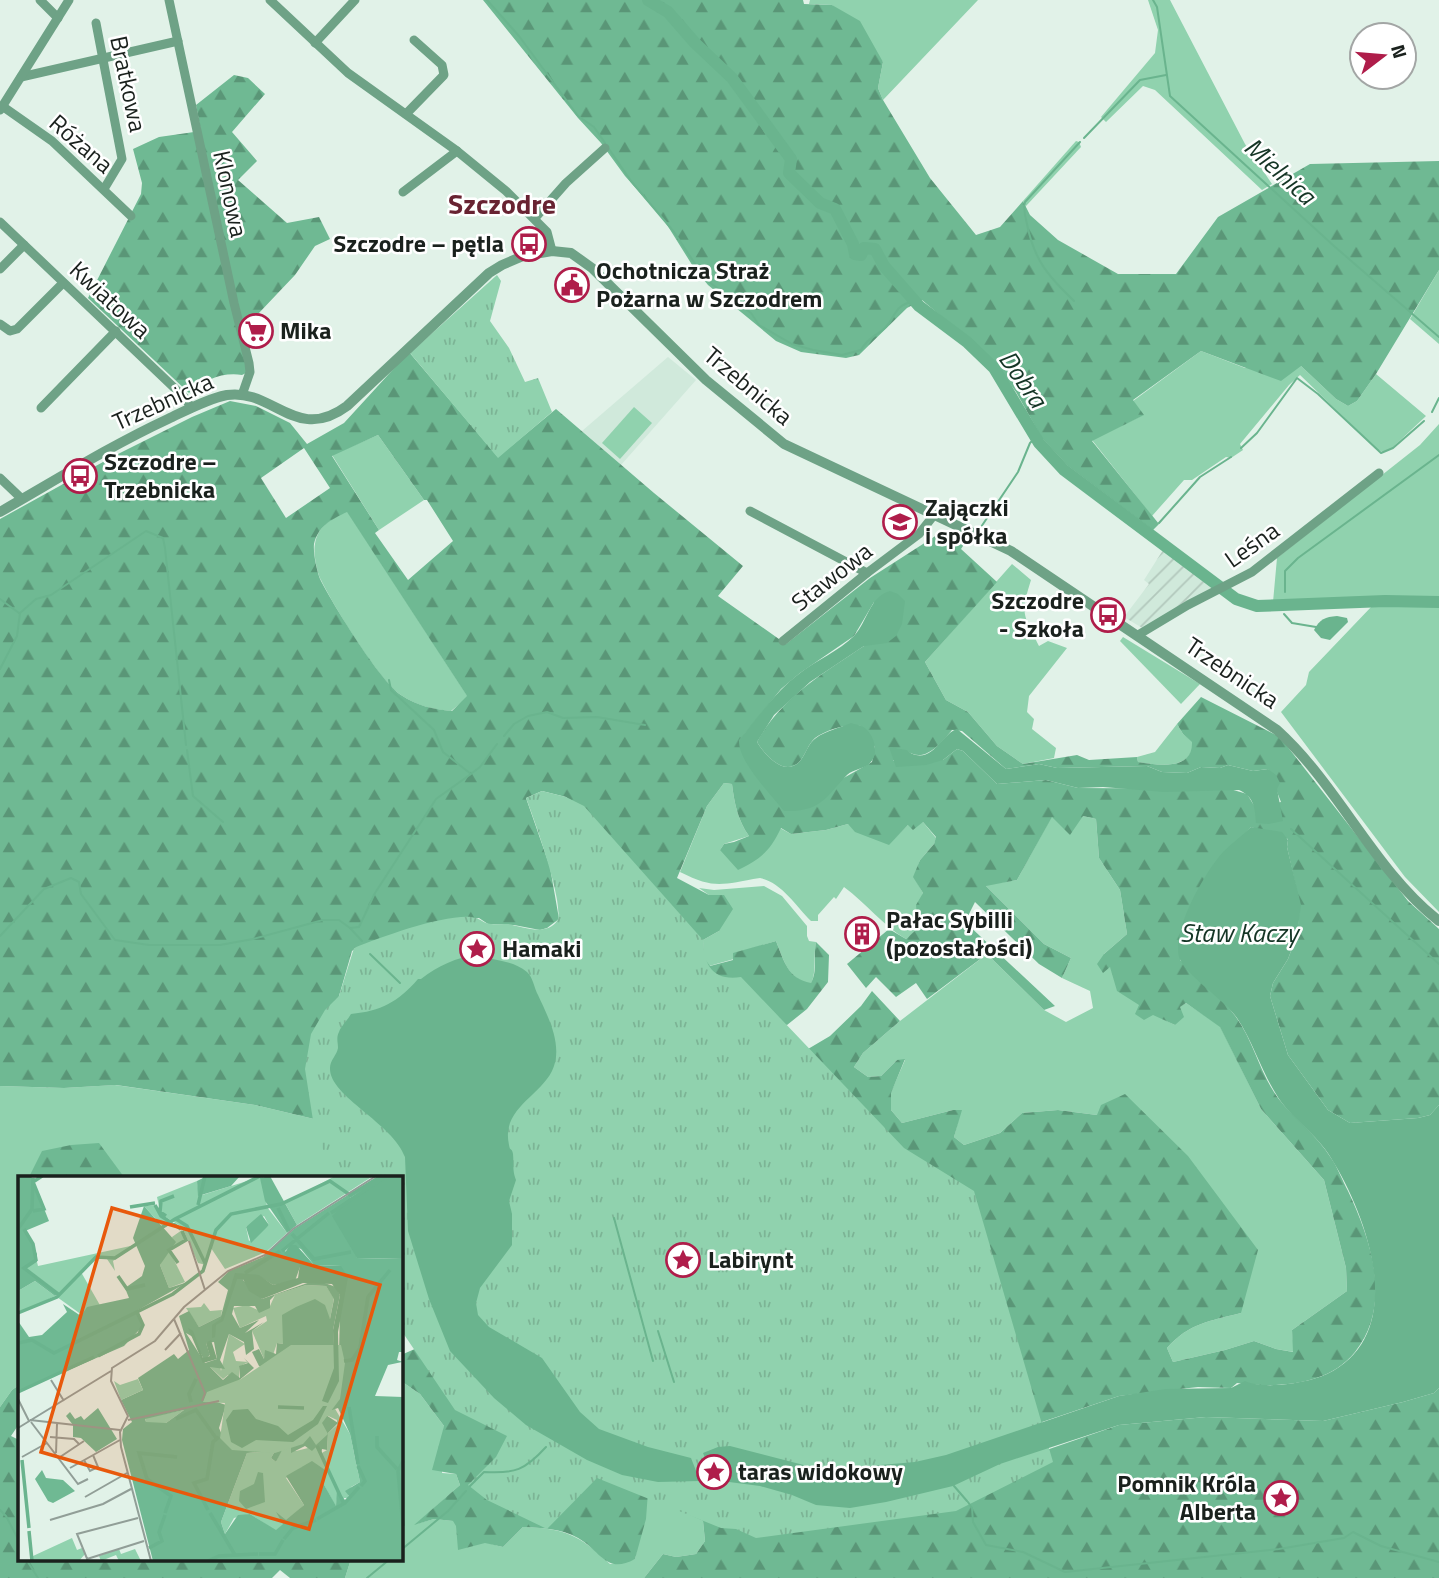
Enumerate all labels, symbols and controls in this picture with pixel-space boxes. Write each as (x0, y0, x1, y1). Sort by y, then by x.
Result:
north arrow (1348, 21, 1418, 91)
street label: Bratkowa (101, 32, 157, 135)
text: N (1384, 41, 1416, 62)
street label: Różana (42, 105, 122, 181)
water label: Mielnica (1236, 128, 1326, 215)
street label: Klonowa (204, 147, 258, 240)
district label: Szczodre (448, 182, 556, 225)
place label: Szczodre – pętla (333, 225, 504, 261)
bus stop icon: Szczodre – pętla (510, 225, 548, 263)
street label: Kwiatowa (62, 252, 159, 346)
place label: Ochotnicza Straż Pożarna w Szczodrem (596, 252, 822, 316)
public building icon: Ochotnicza Straż Pożarna w Szczodrem (553, 266, 591, 304)
supermarket icon: Mika (237, 312, 275, 350)
place label: Mika (280, 312, 331, 348)
street label: Trzebnicka (696, 337, 801, 433)
water label: Dobra (990, 342, 1058, 417)
street label: Trzebnicka (107, 363, 219, 439)
place label: Szczodre – Trzebnicka (104, 443, 217, 507)
bus stop icon: Szczodre – Trzebnicka (61, 457, 99, 495)
place label: Zajączki i spółka (925, 489, 1009, 553)
school or university icon: Zajączki i spółka (881, 503, 919, 541)
street label: Leśna (1217, 512, 1286, 576)
street label: Stawowa (783, 533, 880, 619)
place label: Szczodre - Szkoła (991, 582, 1084, 646)
bus stop icon: Szczodre - Szkoła (1089, 596, 1127, 634)
street label: Trzebnicka (1178, 627, 1287, 717)
place label: Pałac Sybilli (pozostałości) (886, 901, 1032, 965)
water label: Staw Kaczy (1180, 913, 1301, 952)
building icon: Pałac Sybilli (pozostałości) (843, 915, 881, 953)
place icon: Hamaki (458, 930, 496, 968)
place label: Hamaki (502, 930, 581, 966)
inset map (18, 1176, 402, 1560)
place icon: Labirynt (664, 1241, 702, 1279)
place label: Labirynt (708, 1241, 794, 1277)
place icon: taras widokowy (695, 1453, 733, 1491)
place label: taras widokowy (738, 1453, 903, 1489)
place label: Pomnik Króla Alberta (1117, 1465, 1256, 1529)
place icon: Pomnik Króla Alberta (1262, 1479, 1300, 1517)

